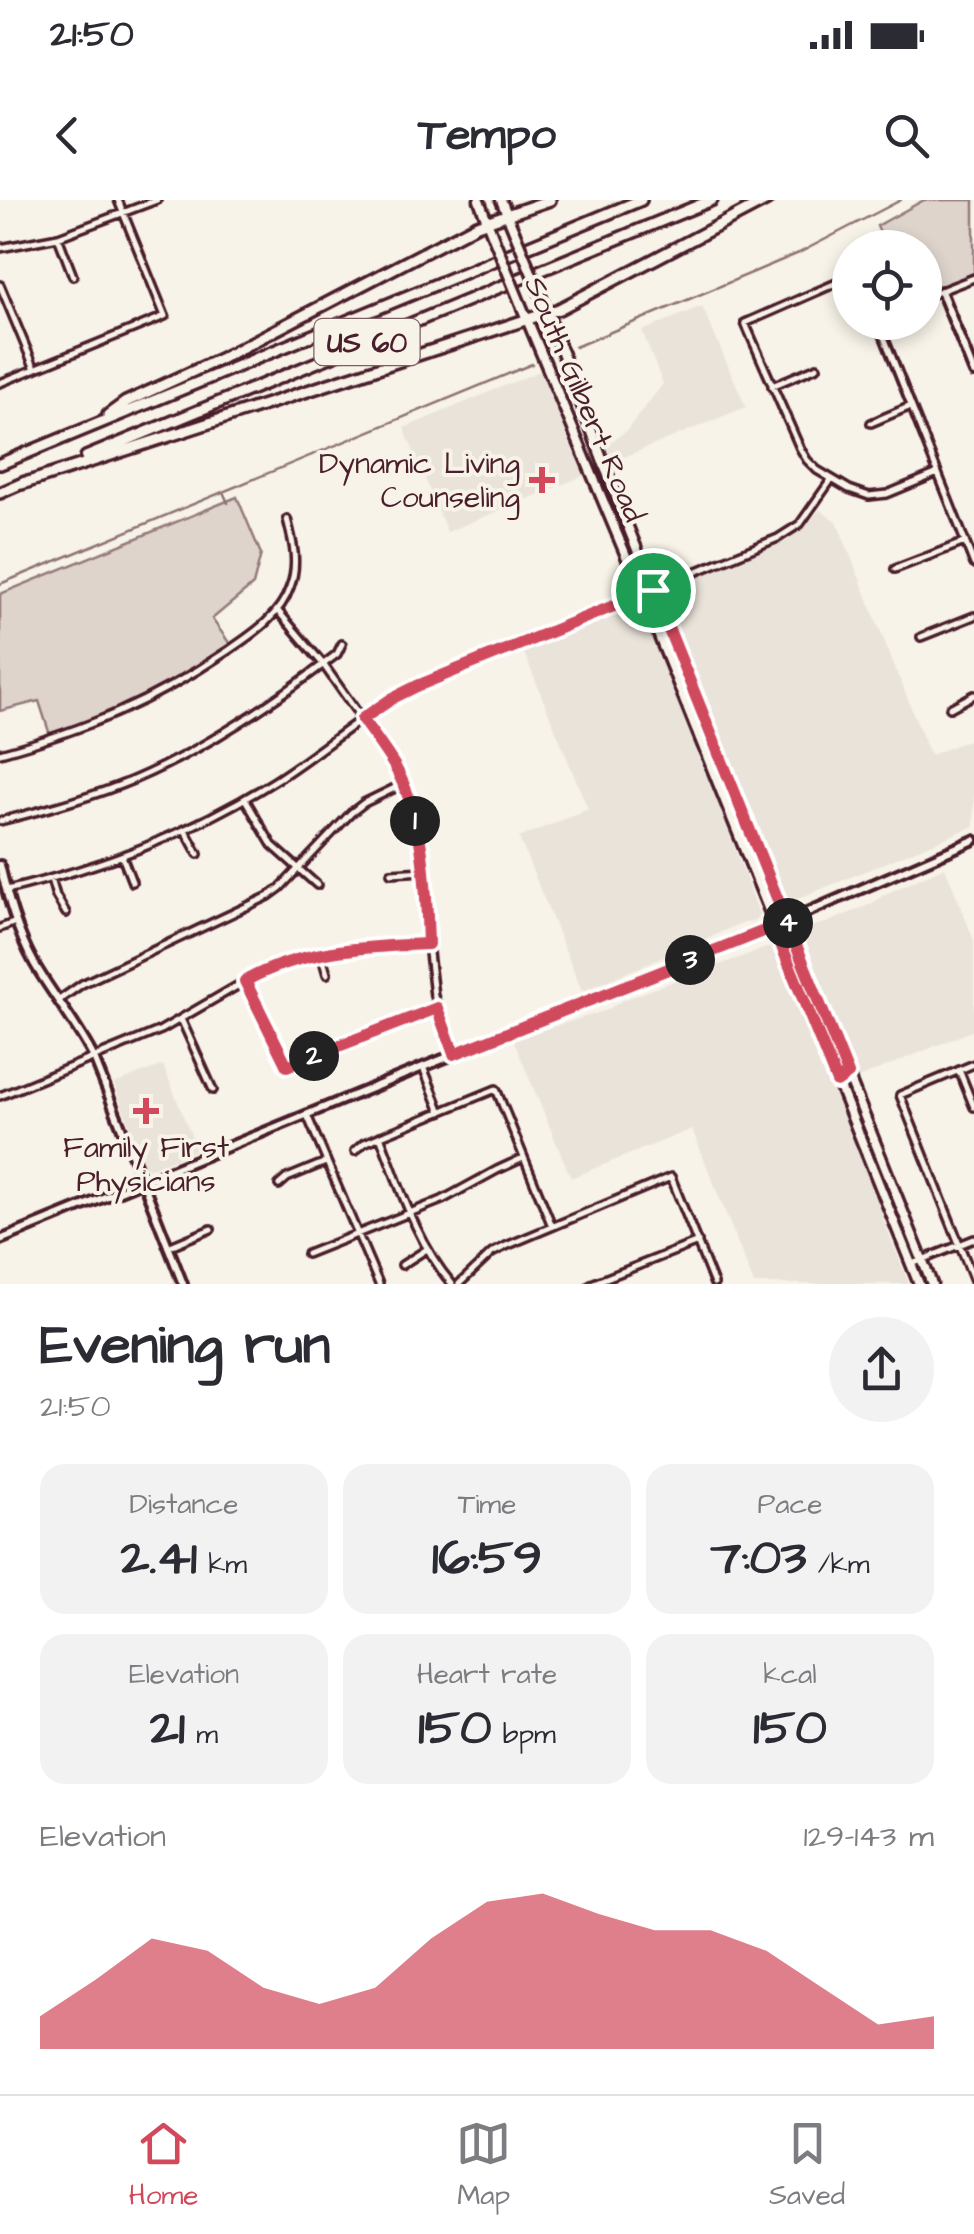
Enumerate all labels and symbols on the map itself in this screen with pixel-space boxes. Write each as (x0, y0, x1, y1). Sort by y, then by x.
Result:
street label: South Gilbert Road (513, 270, 655, 529)
road number: US 60 (314, 319, 420, 365)
place label: Dynamic Living Counseling (319, 443, 520, 520)
marker: Dynamic Living Counseling (529, 467, 555, 493)
pin (611, 548, 696, 633)
pin: 1 (390, 796, 440, 846)
pin: 4 (763, 898, 813, 948)
pin: 3 (665, 935, 715, 985)
pin: 2 (289, 1031, 339, 1081)
marker: Family First Physicians (133, 1098, 159, 1124)
place label: Family First Physicians (63, 1127, 229, 1204)

